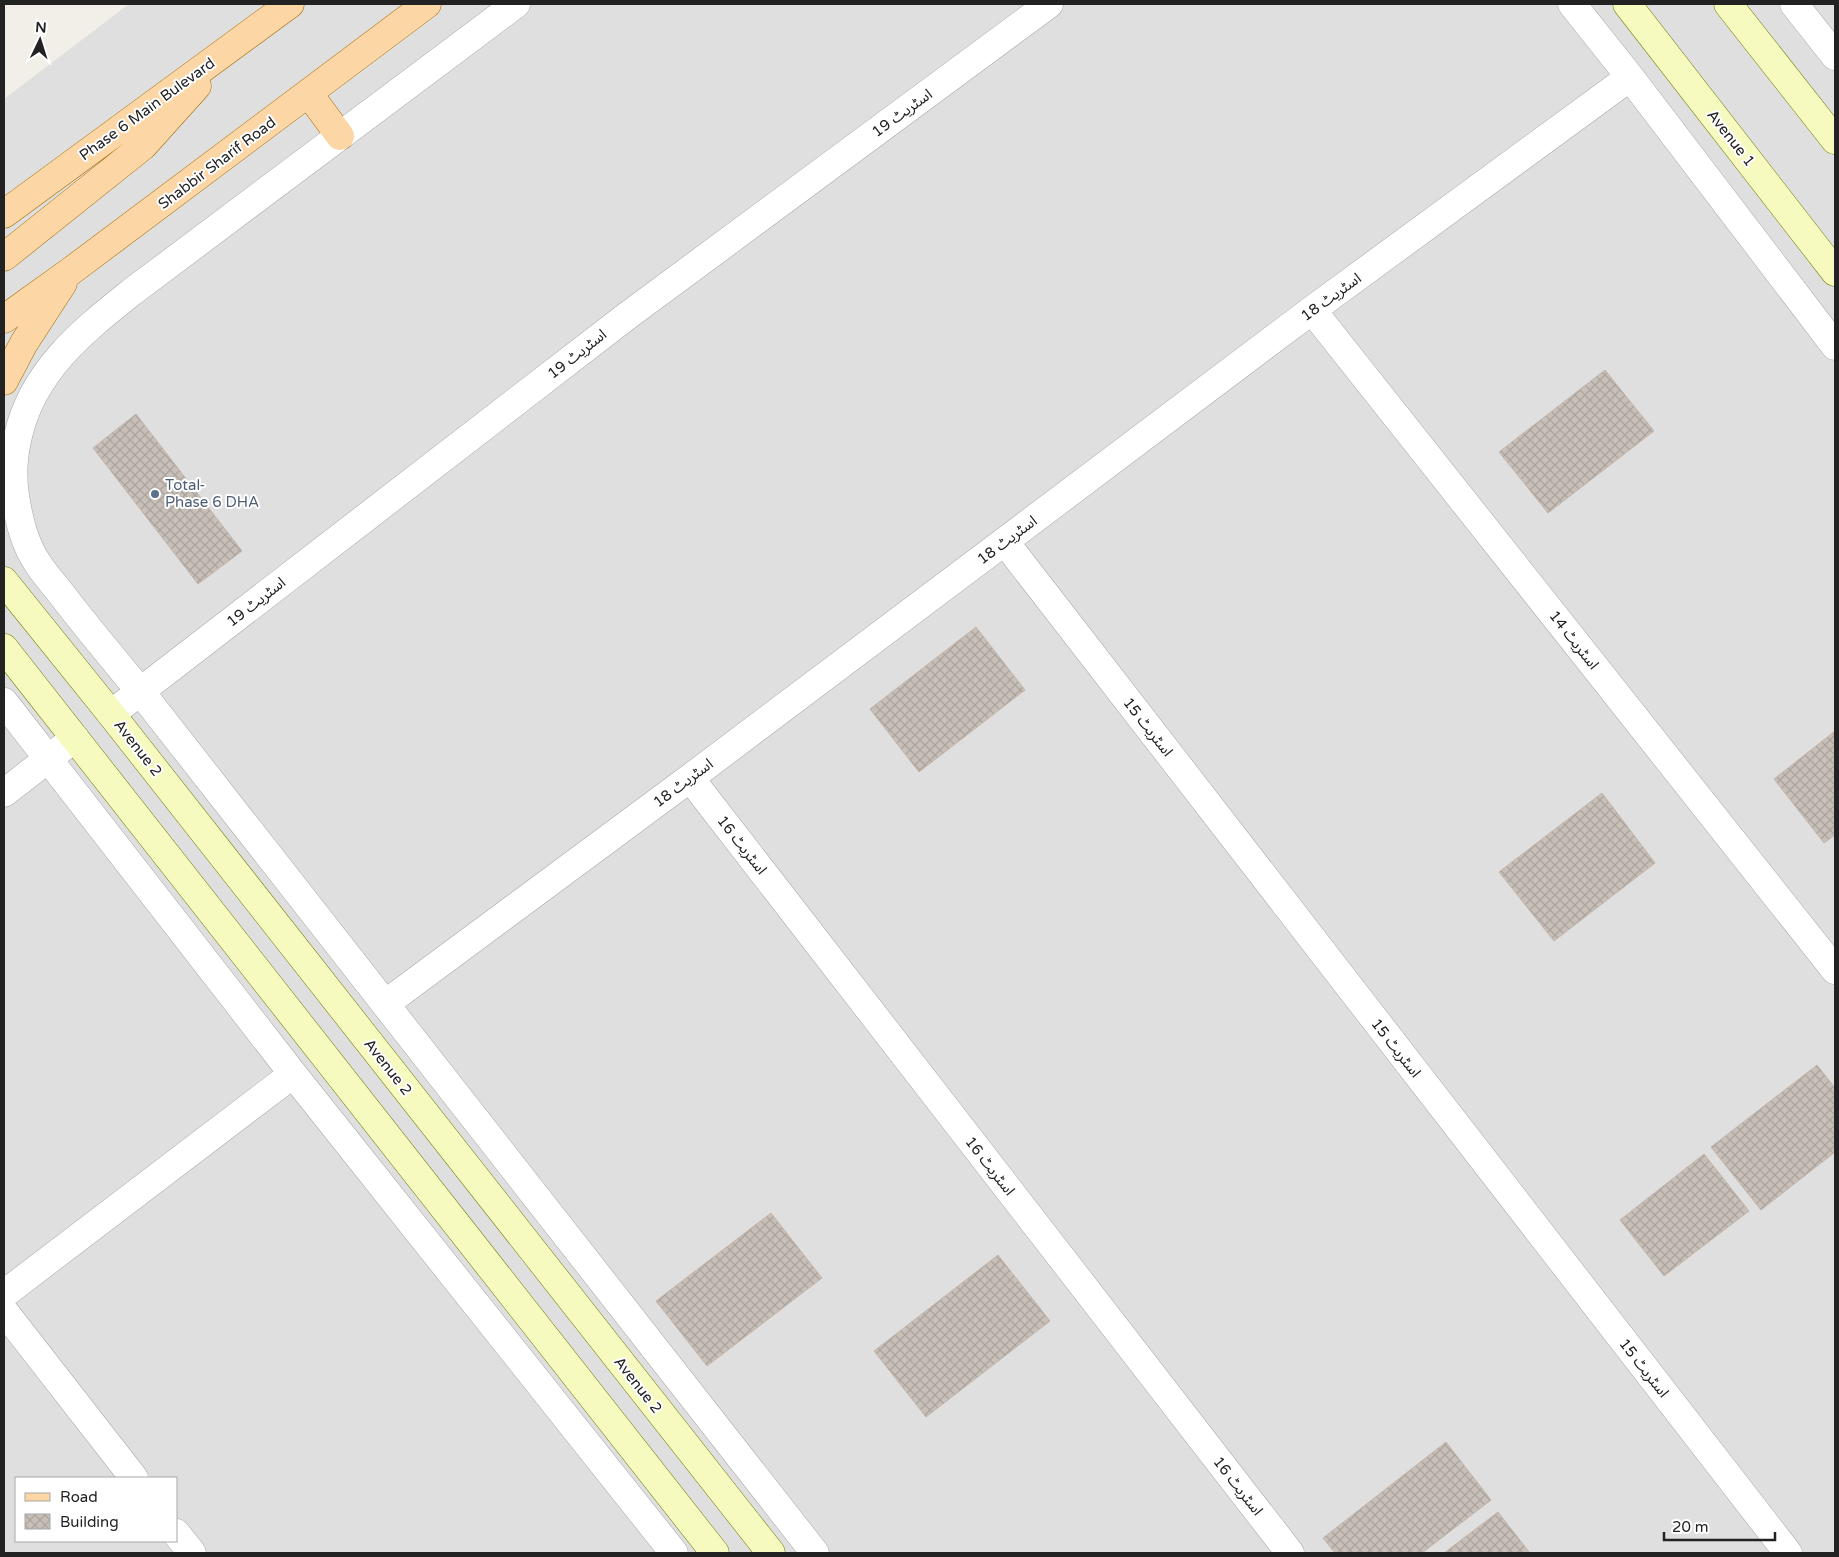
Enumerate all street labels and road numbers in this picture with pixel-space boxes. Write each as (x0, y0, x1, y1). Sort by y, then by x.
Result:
street label: Phase 6 Main Bulevard (76, 54, 218, 164)
street label: اسٹریٹ 19 (868, 85, 936, 141)
street label: Avenue 1 (1703, 106, 1759, 170)
street label: Shabbir Sharif Road (155, 113, 279, 213)
street label: اسٹریٹ 18 (1297, 269, 1365, 325)
street label: اسٹریٹ 19 (544, 325, 610, 383)
street label: اسٹریٹ 18 (974, 512, 1040, 568)
street label: اسٹریٹ 19 (223, 573, 289, 631)
street label: اسٹریٹ 14 (1545, 607, 1603, 673)
street label: اسٹریٹ 15 (1119, 694, 1177, 760)
street label: Avenue 2 (110, 716, 166, 780)
street label: اسٹریٹ 18 (650, 755, 716, 811)
street label: اسٹریٹ 16 (713, 812, 771, 878)
street label: اسٹریٹ 15 (1367, 1015, 1425, 1081)
street label: Avenue 2 (360, 1035, 416, 1099)
street label: اسٹریٹ 16 (961, 1133, 1019, 1199)
street label: اسٹریٹ 15 (1615, 1335, 1673, 1401)
street label: Avenue 2 (610, 1353, 666, 1417)
street label: اسٹریٹ 16 (1209, 1453, 1267, 1519)

